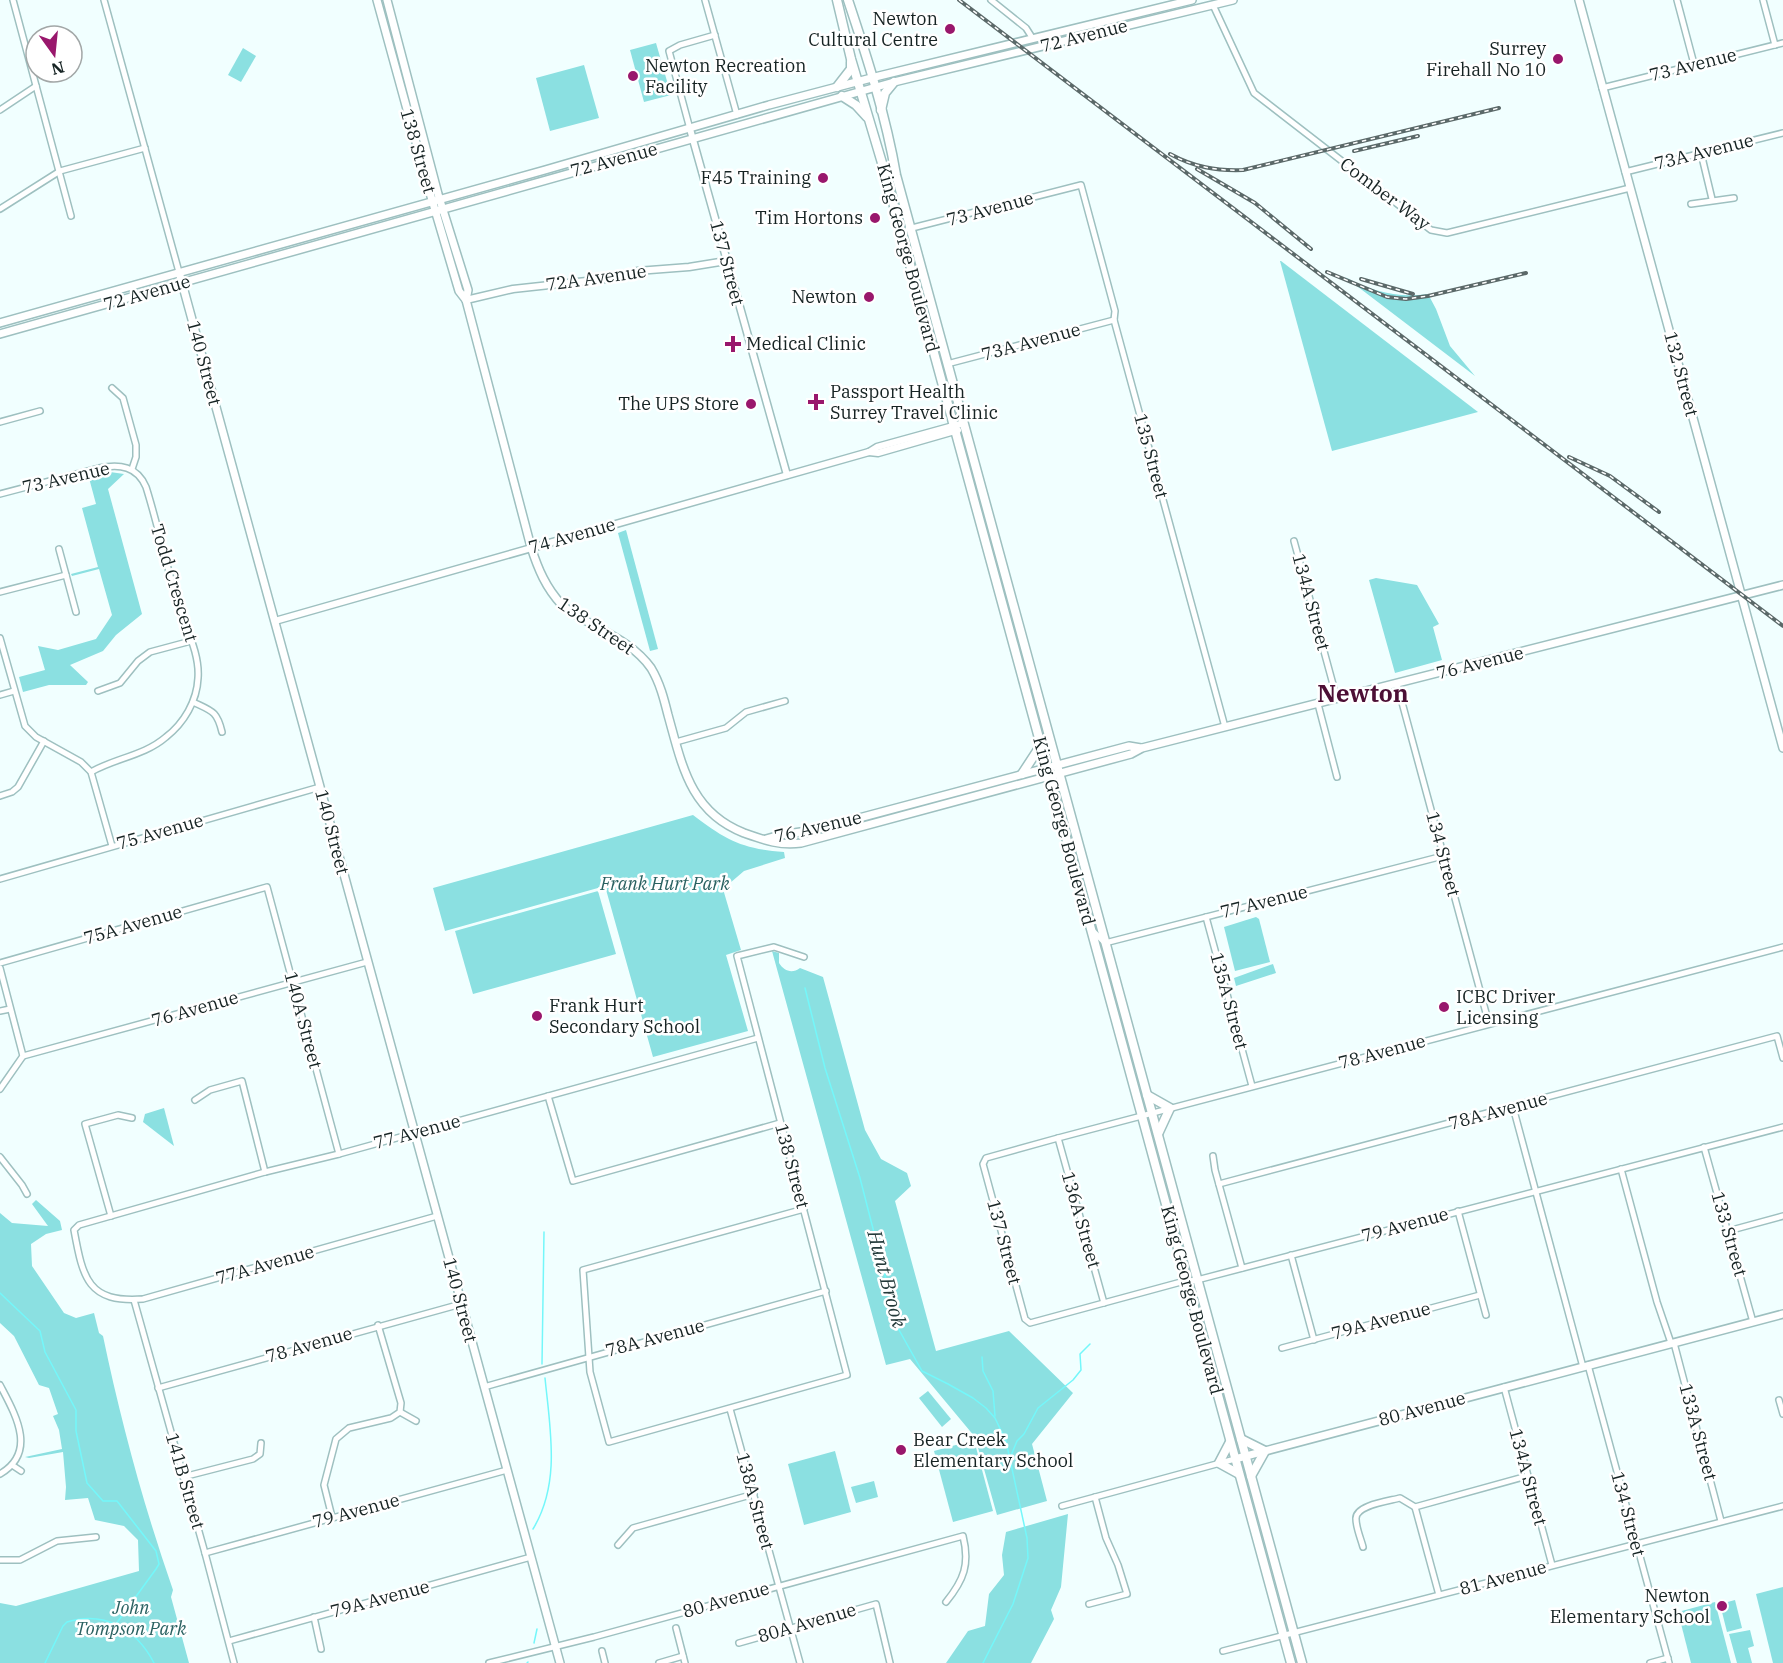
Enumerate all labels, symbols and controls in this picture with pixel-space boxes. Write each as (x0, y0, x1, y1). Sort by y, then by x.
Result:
place label: Newton Cultural Centre (808, 7, 938, 51)
street label: 72 Avenue (1038, 14, 1130, 57)
marker: Newton Cultural Centre (943, 22, 957, 36)
north arrow (24, 24, 84, 84)
place label: Surrey Firehall No 10 (1426, 37, 1546, 81)
street label: 73 Avenue (1647, 43, 1739, 86)
marker: Surrey Firehall No 10 (1551, 52, 1565, 66)
place label: Newton Recreation Facility (645, 54, 807, 98)
text: N (49, 57, 67, 80)
marker: Newton Recreation Facility (626, 69, 640, 83)
street label: 138 Street (395, 106, 442, 196)
street label: 73A Avenue (1652, 128, 1756, 175)
street label: 72 Avenue (568, 137, 660, 182)
street label: Comber Way (1336, 152, 1435, 235)
street label: King George Boulevard (872, 161, 945, 355)
place label: F45 Training (701, 166, 811, 189)
marker: F45 Training (816, 171, 830, 185)
street label: 73 Avenue (944, 186, 1036, 231)
place label: Tim Hortons (755, 206, 863, 229)
marker: Tim Hortons (868, 211, 882, 225)
street label: 137 Street (705, 218, 750, 308)
street label: 72A Avenue (544, 259, 648, 296)
street label: 72 Avenue (101, 269, 193, 316)
place label: Newton (791, 285, 857, 308)
marker: Newton (862, 290, 876, 304)
street label: 73A Avenue (979, 317, 1083, 366)
street label: 140 Street (182, 318, 227, 408)
street label: 132 Street (1659, 329, 1704, 419)
place label: Medical Clinic (746, 332, 866, 355)
marker: Medical Clinic (724, 335, 742, 353)
place label: Passport Health Surrey Travel Clinic (830, 380, 998, 424)
place label: The UPS Store (618, 392, 739, 415)
marker: Passport Health Surrey Travel Clinic (807, 393, 825, 411)
marker: The UPS Store (744, 397, 758, 411)
street label: 135 Street (1129, 411, 1174, 501)
street label: 73 Avenue (20, 456, 112, 499)
street label: 74 Avenue (526, 512, 618, 559)
street label: Todd Crescent (146, 521, 203, 644)
street label: 134A Street (1287, 551, 1335, 653)
street label: 138 Street (554, 592, 639, 659)
street label: 76 Avenue (1434, 641, 1526, 684)
district label: Newton (1317, 677, 1409, 709)
street label: King George Boulevard (1028, 734, 1101, 928)
street label: 140 Street (310, 787, 355, 877)
street label: 76 Avenue (772, 805, 864, 848)
street label: 75 Avenue (114, 808, 206, 855)
street label: 134 Street (1421, 809, 1466, 899)
park label: Frank Hurt Park (599, 872, 730, 895)
street label: 77 Avenue (1218, 880, 1310, 923)
street label: 75A Avenue (81, 899, 185, 950)
street label: 135A Street (1205, 950, 1253, 1052)
street label: 140A Street (279, 969, 327, 1071)
street label: 76 Avenue (149, 985, 241, 1032)
place label: ICBC Driver Licensing (1456, 985, 1555, 1029)
place label: Frank Hurt Secondary School (549, 994, 700, 1038)
marker: ICBC Driver Licensing (1437, 1000, 1451, 1014)
marker: Frank Hurt Secondary School (530, 1009, 544, 1023)
street label: 78 Avenue (1336, 1029, 1428, 1074)
street label: 78A Avenue (1446, 1086, 1550, 1135)
street label: 77 Avenue (371, 1109, 463, 1154)
street label: 138 Street (770, 1121, 815, 1211)
street label: 136A Street (1057, 1169, 1106, 1271)
street label: 133 Street (1706, 1189, 1753, 1279)
street label: 137 Street (982, 1197, 1027, 1287)
street label: 79 Avenue (1359, 1202, 1451, 1247)
street label: King George Boulevard (1156, 1203, 1229, 1397)
water label: Hunt Brook (861, 1226, 914, 1331)
street label: 77A Avenue (213, 1239, 317, 1290)
street label: 140 Street (438, 1255, 483, 1345)
street label: 79A Avenue (1329, 1296, 1433, 1345)
street label: 78A Avenue (603, 1313, 707, 1362)
street label: 78 Avenue (263, 1321, 355, 1368)
street label: 133A Street (1674, 1381, 1722, 1483)
street label: 80 Avenue (1376, 1386, 1468, 1431)
street label: 134A Street (1504, 1426, 1552, 1528)
place label: Bear Creek Elementary School (913, 1428, 1073, 1472)
street label: 141B Street (161, 1430, 210, 1532)
marker: Bear Creek Elementary School (894, 1443, 908, 1457)
street label: 138A Street (731, 1450, 779, 1552)
street label: 134 Street (1606, 1469, 1651, 1559)
street label: 79 Avenue (310, 1488, 402, 1533)
street label: 81 Avenue (1457, 1555, 1549, 1600)
street label: 79A Avenue (328, 1574, 432, 1623)
street label: 80 Avenue (680, 1576, 772, 1623)
place label: Newton Elementary School (1550, 1584, 1710, 1628)
park label: John Tompson Park (75, 1596, 187, 1640)
street label: 80A Avenue (755, 1597, 859, 1648)
marker: Newton Elementary School (1715, 1599, 1729, 1613)

